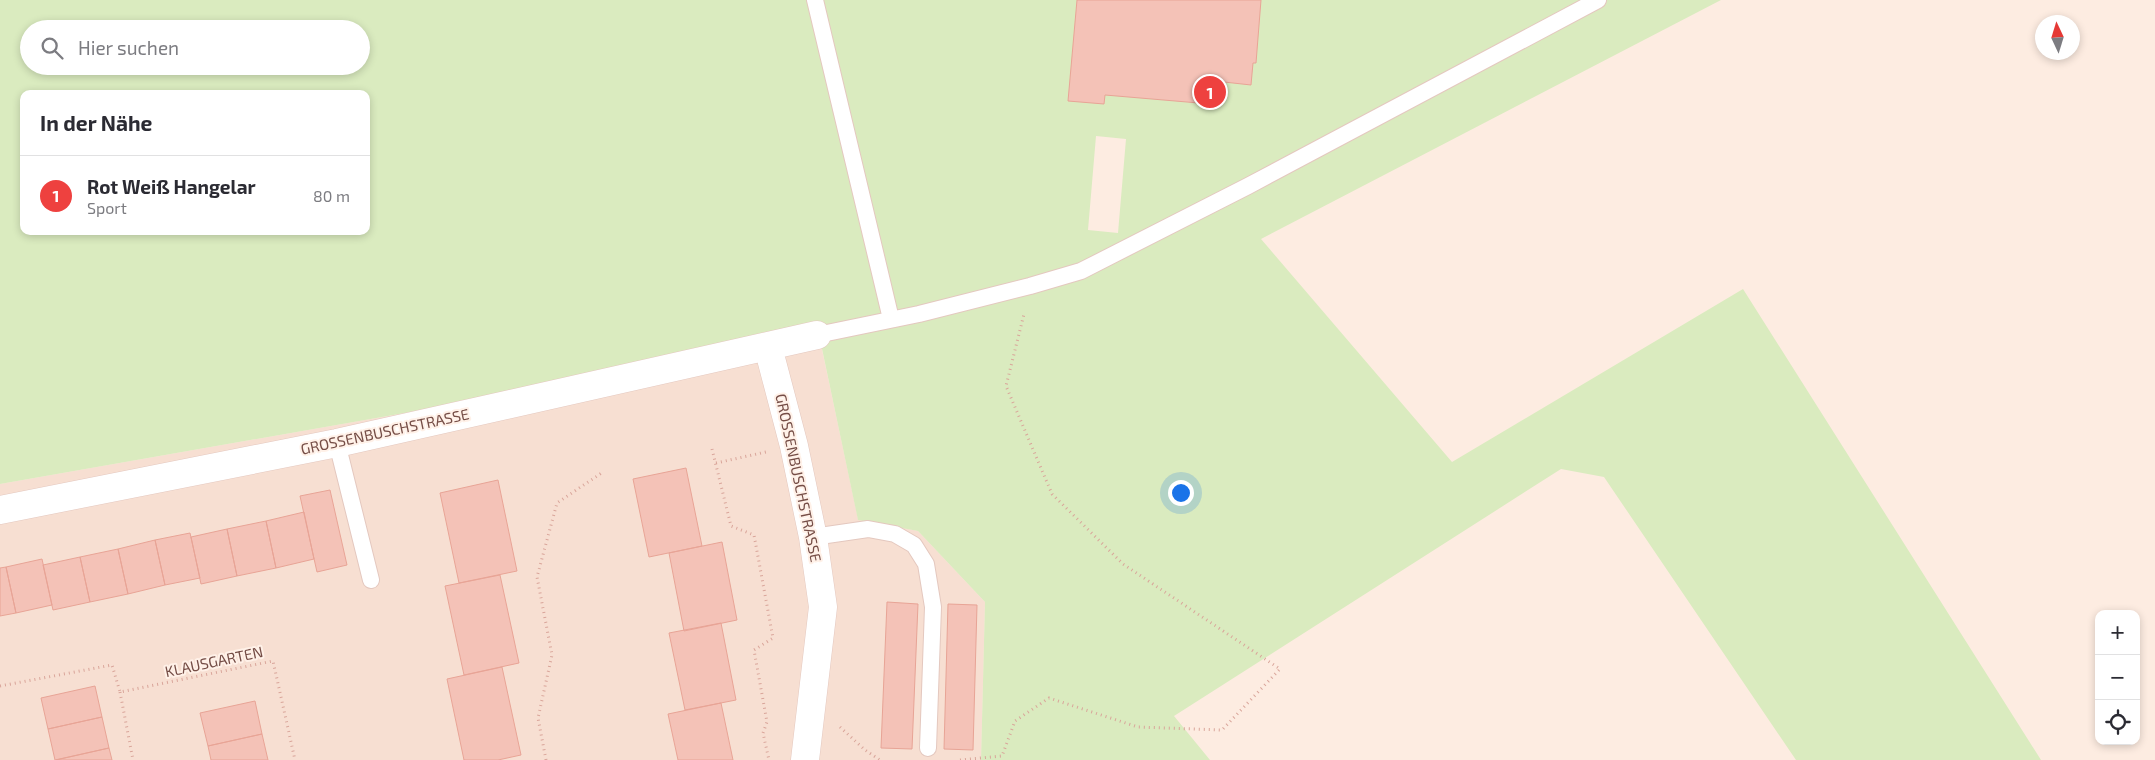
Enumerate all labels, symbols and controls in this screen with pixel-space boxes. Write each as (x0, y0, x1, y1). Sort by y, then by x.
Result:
north arrow (2035, 15, 2080, 60)
search box (20, 20, 370, 75)
icon: search (38, 34, 66, 62)
text: Hier suchen (78, 36, 179, 59)
pin: 1 (1194, 73, 1226, 111)
text: In der Nähe (40, 110, 152, 135)
text: Rot Weiß Hangelar (87, 175, 256, 198)
text: 1 (53, 186, 59, 205)
text: 80 m (313, 186, 350, 205)
text: Sport (87, 198, 127, 217)
street label: GROSSENBUSCHSTRASSE (772, 392, 826, 564)
street label: GROSSENBUSCHSTRASSE (299, 404, 471, 458)
your location (1168, 480, 1194, 506)
map controls (2095, 610, 2140, 745)
button: + (2095, 610, 2140, 655)
street label: KLAUSGARTEN (163, 642, 264, 680)
button: − (2095, 655, 2140, 700)
button: locate (2095, 700, 2140, 745)

